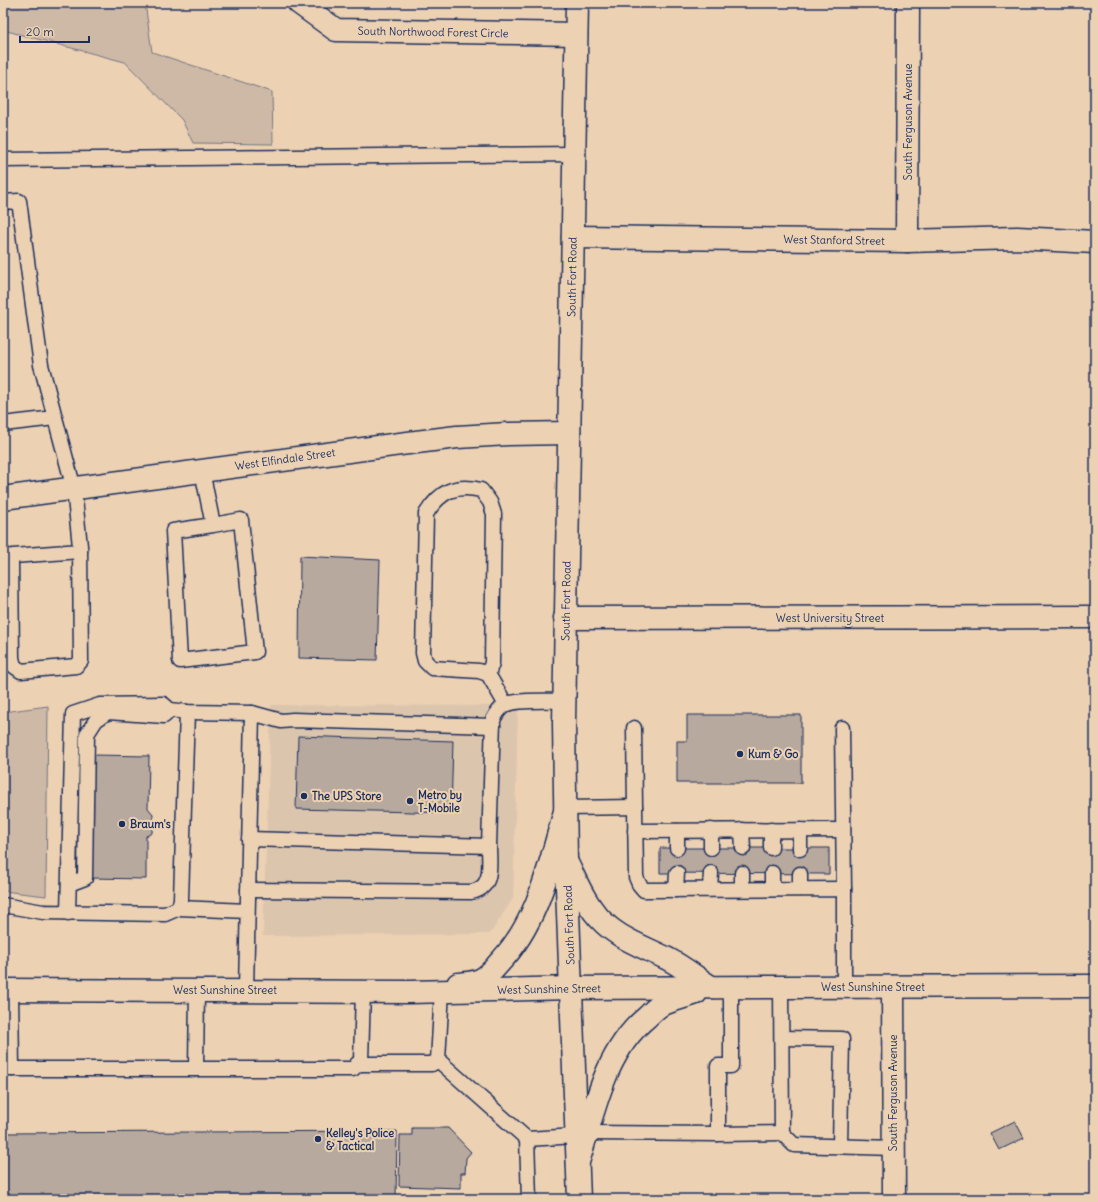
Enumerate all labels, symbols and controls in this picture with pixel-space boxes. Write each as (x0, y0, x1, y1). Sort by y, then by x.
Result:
scale bar (20, 18, 89, 44)
text: 20 m (26, 24, 54, 39)
street label: South Northwood Forest Circle (357, 24, 509, 40)
street label: South Ferguson Avenue (901, 63, 915, 180)
street label: West Stanford Street (783, 232, 885, 248)
street label: South Fort Road (564, 236, 580, 317)
street label: West Elfindale Street (234, 445, 336, 473)
street label: South Fort Road (558, 560, 574, 641)
street label: West University Street (776, 611, 884, 625)
place label: Kum & Go (748, 747, 799, 761)
marker: Kum & Go (735, 749, 745, 759)
place label: Metro by T-Mobile (418, 788, 462, 815)
place label: The UPS Store (312, 789, 381, 803)
marker: The UPS Store (299, 791, 309, 801)
marker: Metro by T-Mobile (405, 796, 415, 806)
place label: Braum's (130, 817, 171, 831)
marker: Braum's (117, 819, 127, 829)
street label: South Fort Road (561, 884, 577, 965)
street label: West Sunshine Street (821, 980, 925, 994)
street label: West Sunshine Street (497, 981, 601, 997)
street label: West Sunshine Street (173, 983, 277, 997)
street label: South Ferguson Avenue (886, 1034, 900, 1151)
place label: Kelley's Police & Tactical (326, 1126, 394, 1153)
marker: Kelley's Police & Tactical (313, 1134, 323, 1144)

